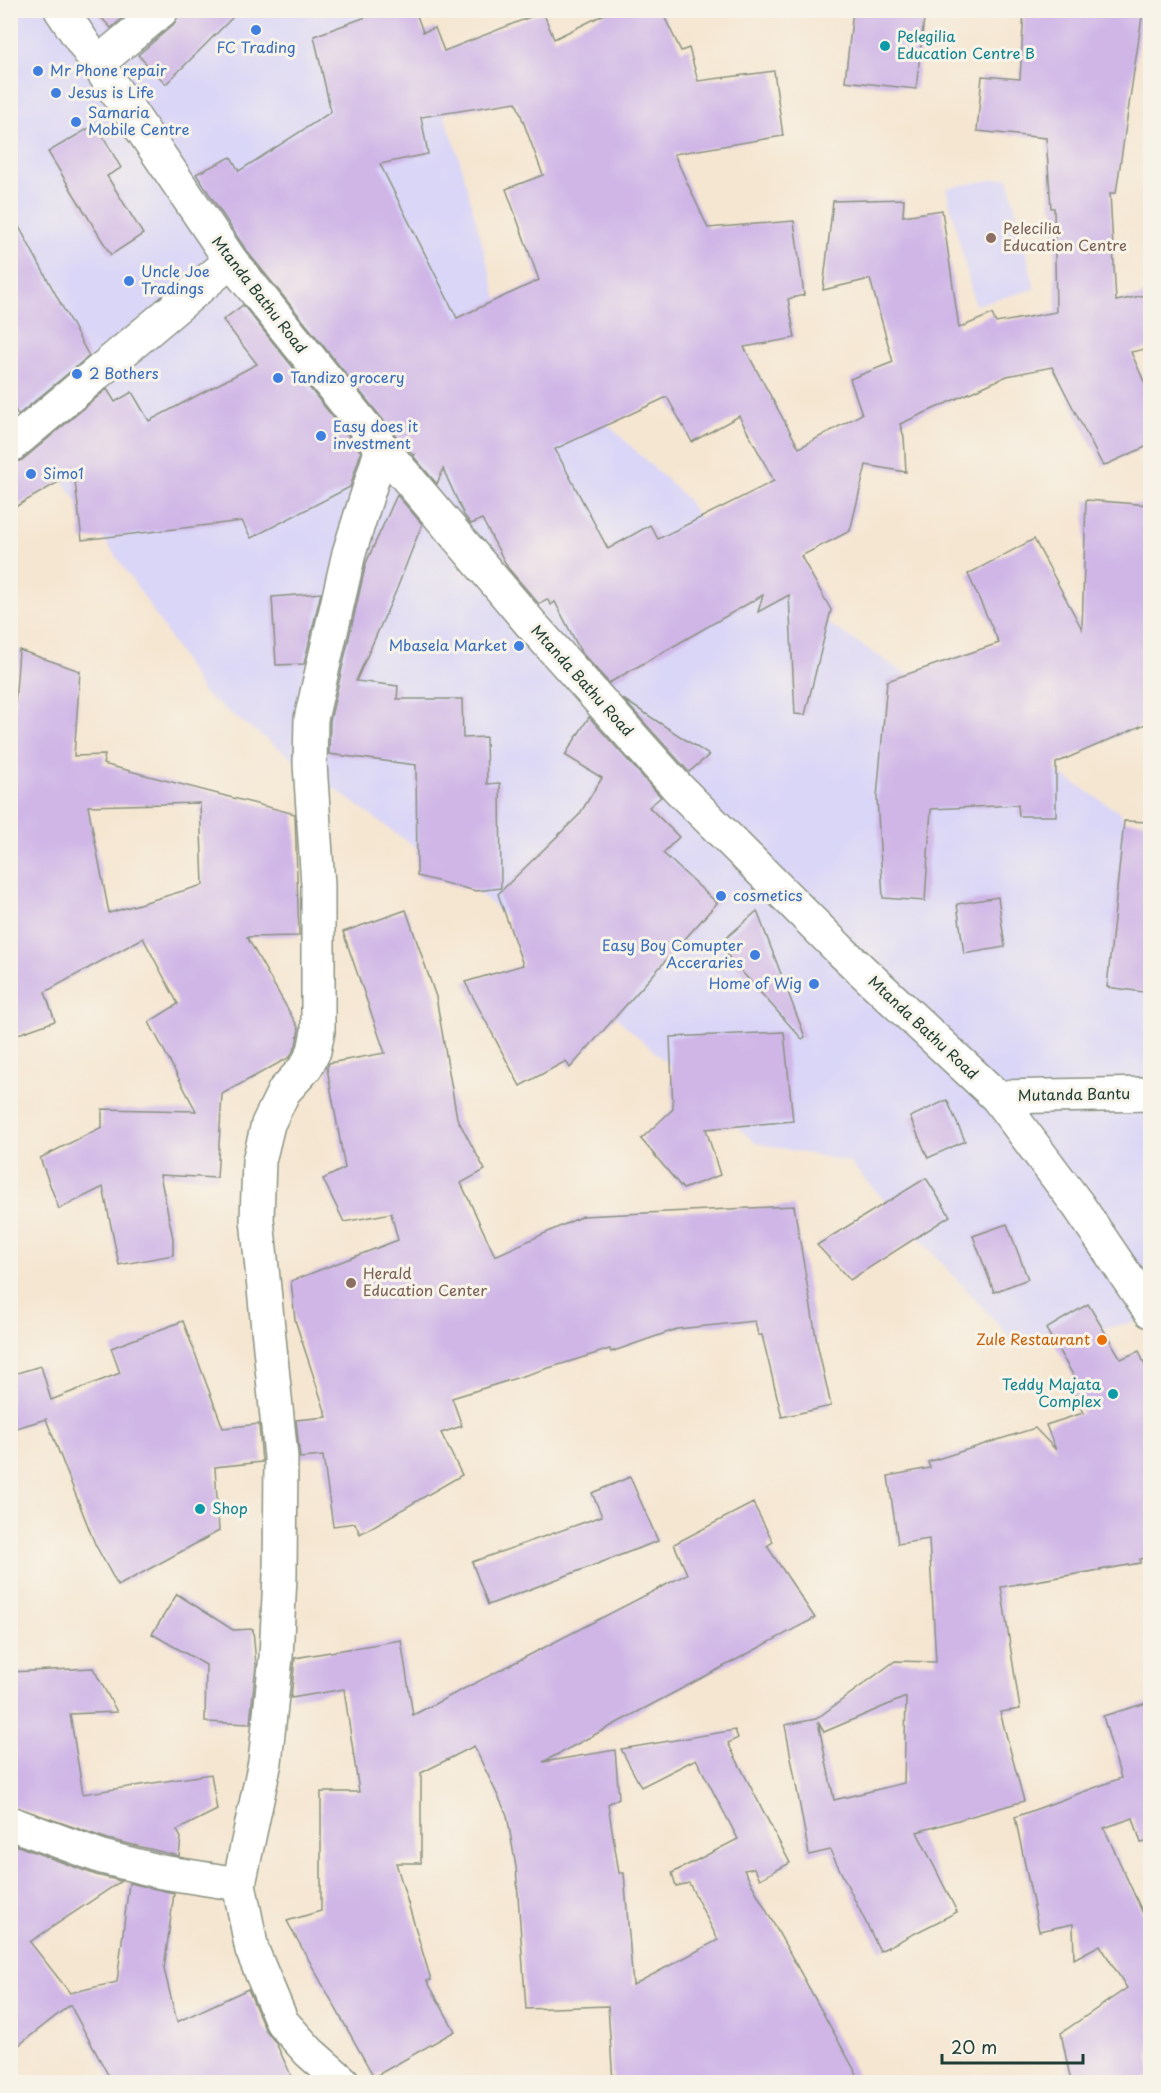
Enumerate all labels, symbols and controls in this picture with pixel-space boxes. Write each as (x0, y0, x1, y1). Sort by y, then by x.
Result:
marker: FC Trading (249, 23, 263, 37)
place label: Pelegilia Education Centre B (897, 24, 1035, 64)
place label: FC Trading (216, 35, 296, 58)
marker: Pelegilia Education Centre B (878, 39, 892, 53)
place label: Mr Phone repair (50, 58, 167, 81)
marker: Mr Phone repair (31, 64, 45, 78)
place label: Jesus is Life (68, 80, 154, 103)
marker: Jesus is Life (49, 86, 63, 100)
place label: Samaria Mobile Centre (88, 100, 189, 140)
marker: Samaria Mobile Centre (69, 115, 83, 129)
place label: Pelecilia Education Centre (1003, 216, 1127, 256)
street label: Mtanda Bathu Road (207, 230, 313, 358)
marker: Pelecilia Education Centre (984, 231, 998, 245)
place label: Uncle Joe Tradings (141, 259, 210, 299)
marker: Uncle Joe Tradings (122, 274, 136, 288)
place label: 2 Bothers (89, 361, 159, 384)
place label: Tandizo grocery (290, 365, 405, 388)
marker: 2 Bothers (70, 367, 84, 381)
marker: Tandizo grocery (271, 371, 285, 385)
place label: Easy does it investment (333, 414, 418, 454)
marker: Easy does it investment (314, 429, 328, 443)
place label: Simo1 (43, 461, 84, 484)
marker: Simo1 (24, 467, 38, 481)
street label: Mtanda Bathu Road (527, 619, 640, 741)
place label: Mbasela Market (389, 633, 507, 656)
marker: Mbasela Market (512, 639, 526, 653)
place label: cosmetics (733, 883, 803, 906)
marker: cosmetics (714, 889, 728, 903)
place label: Easy Boy Comupter Acceraries (602, 933, 743, 973)
marker: Easy Boy Comupter Acceraries (748, 948, 762, 962)
street label: Mtanda Bathu Road (864, 970, 984, 1084)
place label: Home of Wig (709, 971, 802, 994)
marker: Home of Wig (807, 977, 821, 991)
street label: Mutanda Bantu (1017, 1081, 1130, 1106)
place label: Herald Education Center (363, 1261, 487, 1301)
marker: Herald Education Center (344, 1276, 358, 1290)
place label: Zule Restaurant (976, 1327, 1090, 1350)
marker: Zule Restaurant (1095, 1333, 1109, 1347)
place label: Teddy Majata Complex (1002, 1372, 1102, 1412)
marker: Teddy Majata Complex (1106, 1387, 1120, 1401)
place label: Shop (212, 1496, 248, 1519)
marker: Shop (193, 1502, 207, 1516)
scale bar (942, 2027, 1083, 2065)
text: 20 m (951, 2033, 997, 2060)

